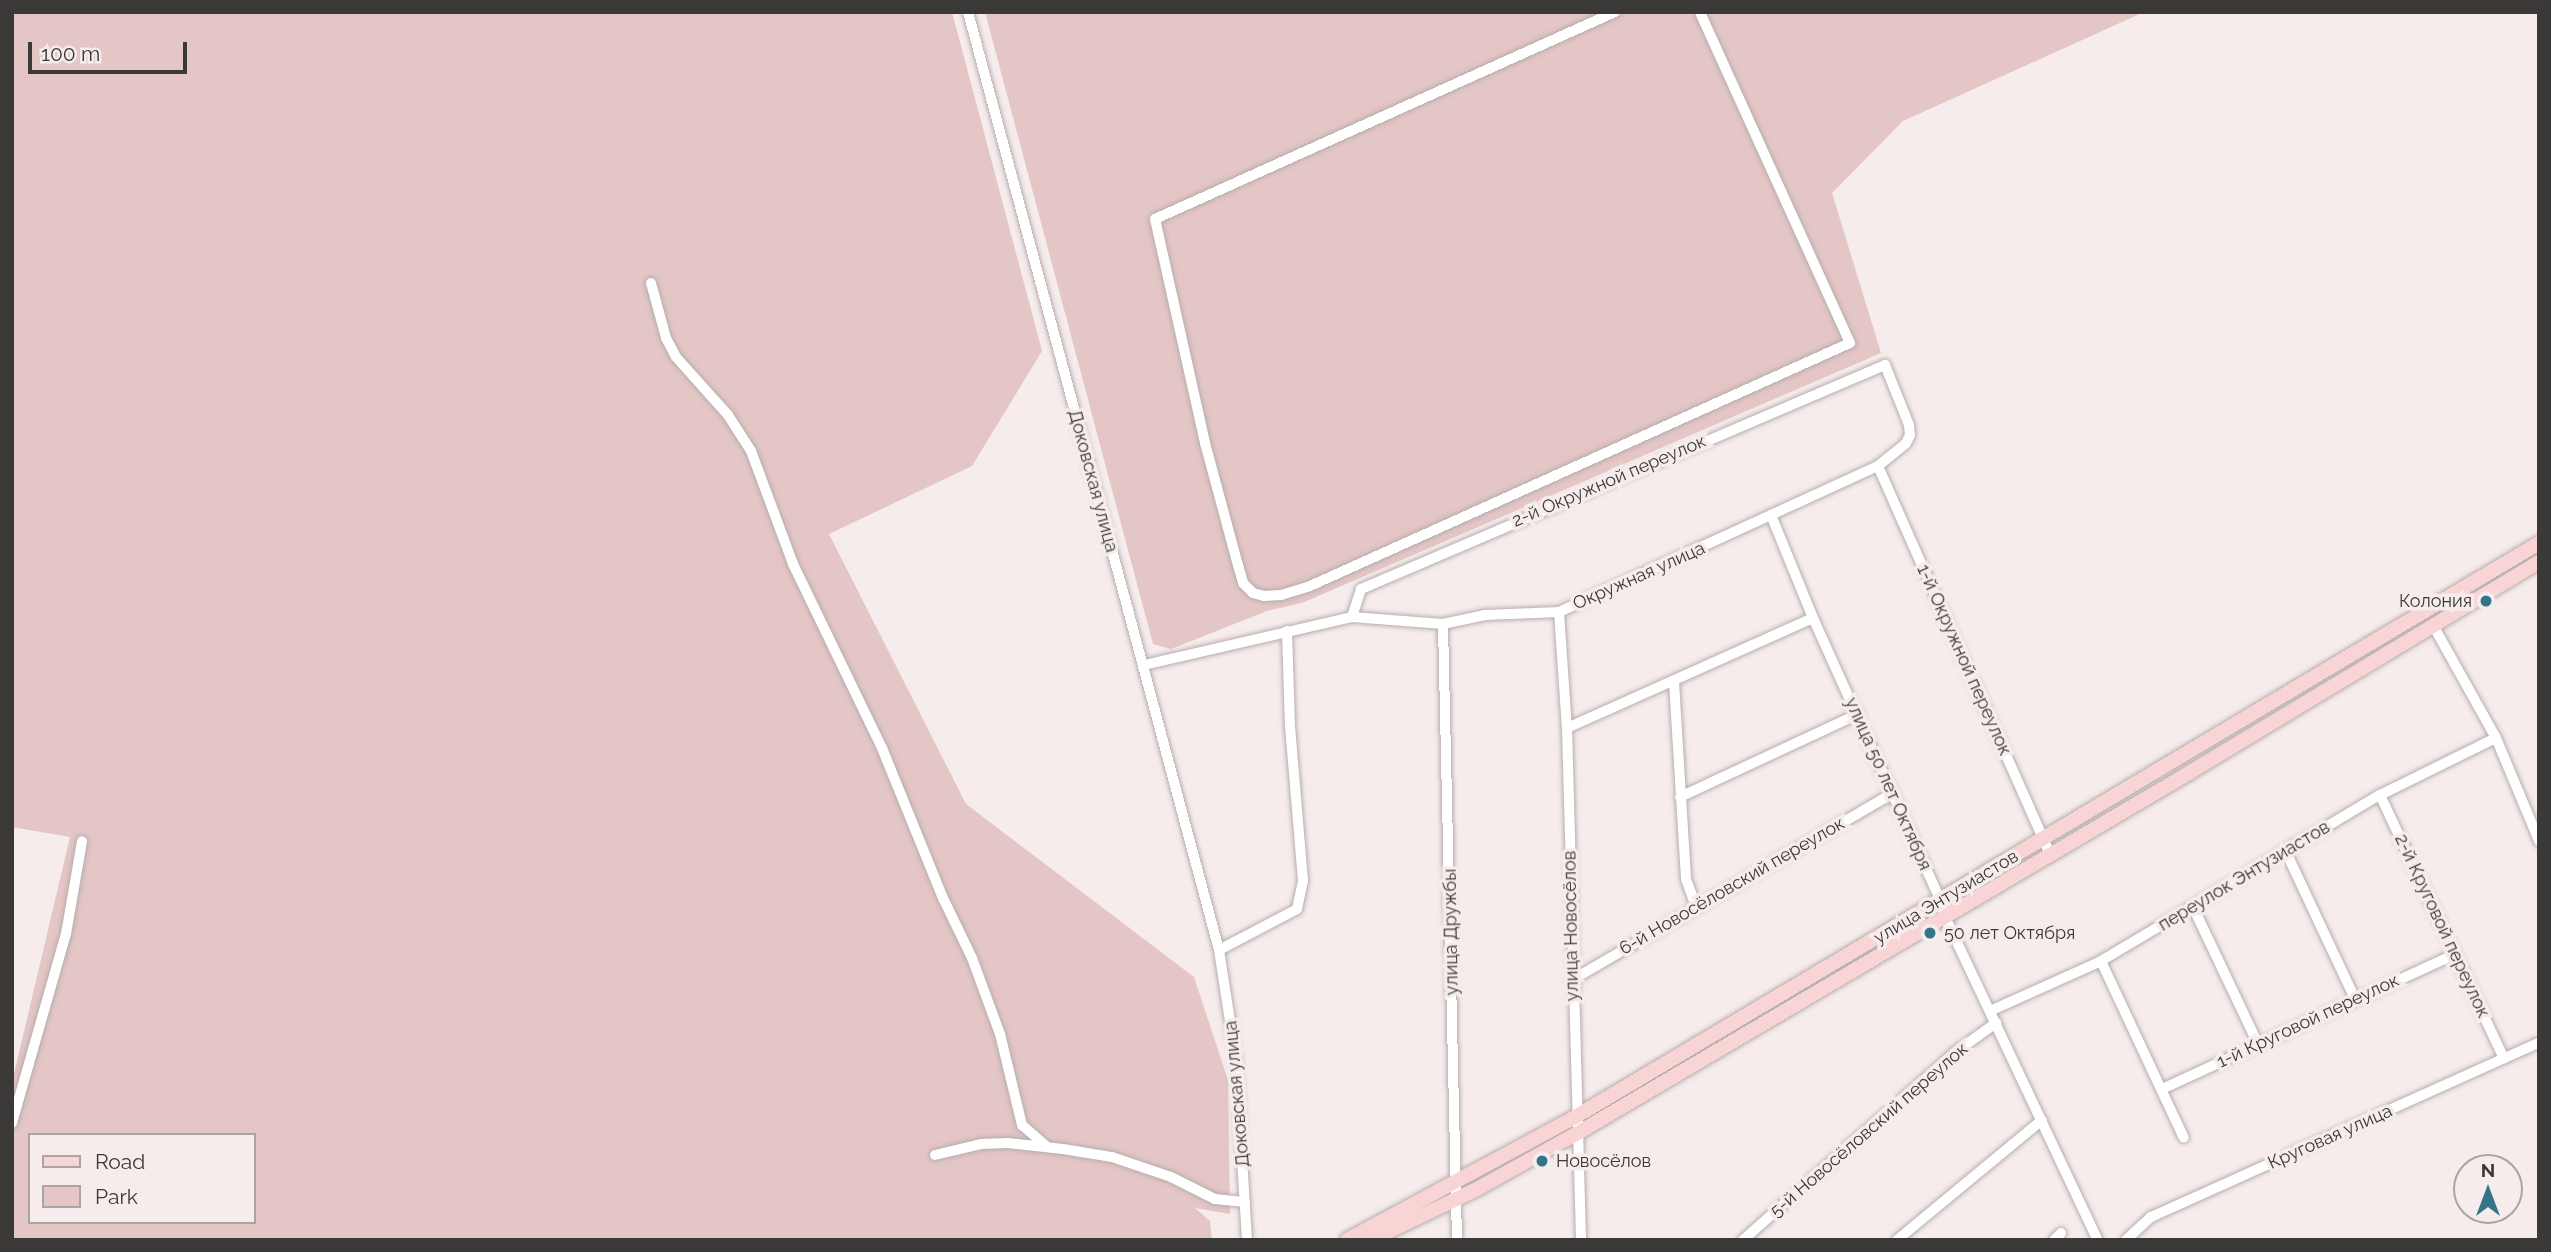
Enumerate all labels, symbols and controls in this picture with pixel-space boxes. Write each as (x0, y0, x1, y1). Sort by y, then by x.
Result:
scale bar (32, 28, 191, 72)
text: 100 m (41, 41, 100, 66)
street label: Доковская улица (1064, 407, 1122, 555)
street label: 2-й Окружной переулок (1509, 430, 1709, 532)
street label: Окружная улица (1569, 537, 1709, 615)
street label: 1-й Окружной переулок (1912, 561, 2016, 759)
place label: Колония (2399, 590, 2472, 612)
marker: Колония (2478, 593, 2494, 609)
street label: улица 50 лет Октября (1840, 694, 1936, 874)
street label: 6-й Новосёловский переулок (1616, 813, 1848, 959)
street label: переулок Энтузиастов (2154, 816, 2334, 936)
street label: 2-й Круговой переулок (2390, 831, 2494, 1021)
street label: улица Энтузиастов (1870, 845, 2022, 949)
street label: улица Новосёлов (1559, 851, 1583, 1001)
street label: улица Дружбы (1439, 868, 1463, 996)
place label: 50 лет Октября (1944, 922, 2075, 944)
marker: 50 лет Октября (1922, 925, 1938, 941)
street label: 1-й Круговой переулок (2214, 969, 2402, 1073)
street label: Доковская улица (1220, 1020, 1254, 1168)
street label: 5-й Новосёловский переулок (1766, 1038, 1972, 1222)
street label: Круговая улица (2264, 1100, 2396, 1174)
legend (28, 1133, 256, 1224)
text: Road (95, 1149, 145, 1174)
place label: Новосёлов (1556, 1150, 1651, 1172)
marker: Новосёлов (1534, 1153, 1550, 1169)
north arrow (2453, 1154, 2523, 1224)
text: N (2481, 1159, 2495, 1181)
text: Park (95, 1184, 138, 1209)

